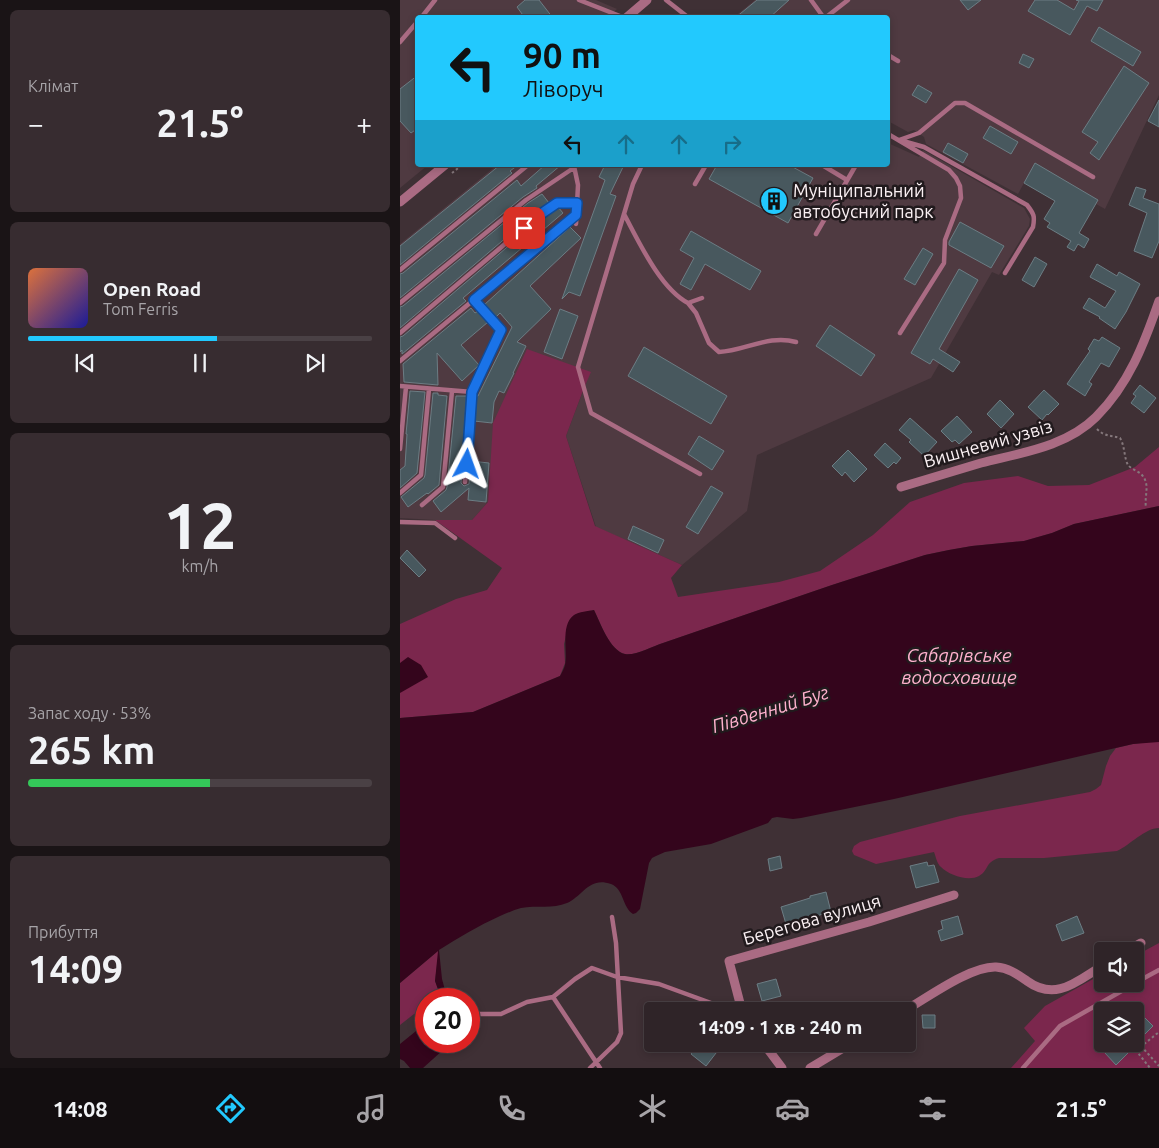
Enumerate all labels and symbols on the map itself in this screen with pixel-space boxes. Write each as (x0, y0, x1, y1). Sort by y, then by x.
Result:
place label: Муніципальний автобусний парк (793, 180, 934, 221)
building icon: Муніципальний автобусний парк (759, 186, 789, 216)
pin (503, 207, 545, 249)
street label: Вишневий узвіз (921, 415, 1054, 471)
position arrow (440, 437, 492, 489)
water label: Сабарівське водосховище (901, 644, 1017, 688)
water label: Південний Буг (709, 681, 831, 737)
street label: Берегова вулиця (741, 890, 883, 948)
speed limit sign: 20 (415, 988, 480, 1053)

